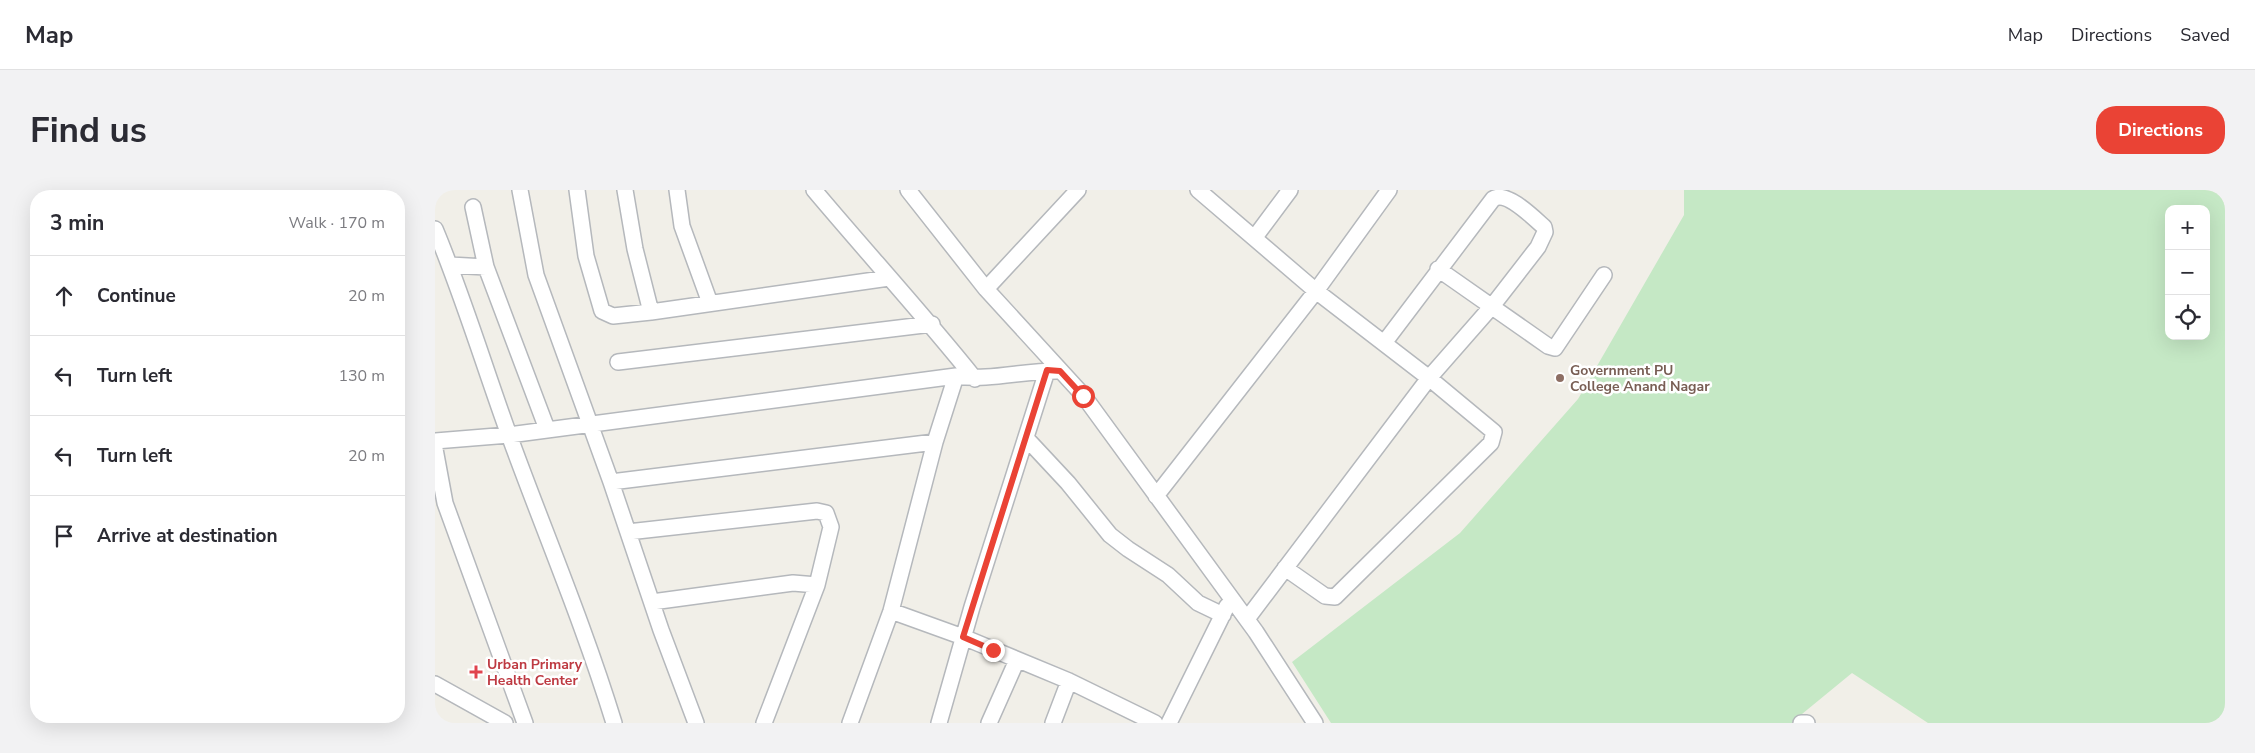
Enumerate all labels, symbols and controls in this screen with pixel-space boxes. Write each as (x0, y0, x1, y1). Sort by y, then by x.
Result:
text: Map (25, 19, 73, 51)
text: Map (2008, 23, 2043, 47)
text: Directions (2071, 23, 2152, 47)
text: Saved (2180, 23, 2230, 47)
button: Directions (2096, 106, 2225, 154)
text: Find us (30, 107, 147, 154)
map controls (2165, 205, 2210, 340)
button: + (2165, 205, 2210, 250)
text: 3 min (50, 209, 104, 237)
text: Walk · 170 m (289, 212, 385, 234)
button: − (2165, 250, 2210, 295)
icon: ahead (50, 282, 78, 310)
text: Continue (97, 283, 176, 309)
text: 20 m (348, 285, 385, 307)
button: locate (2165, 295, 2210, 340)
place label: Government PU College Anand Nagar (1570, 361, 1710, 396)
icon: left (50, 362, 78, 390)
text: Turn left (97, 363, 172, 389)
text: 130 m (338, 365, 385, 387)
marker: Government PU College Anand Nagar (1554, 372, 1566, 384)
route start (1072, 385, 1095, 408)
icon: left (50, 442, 78, 470)
text: Turn left (97, 443, 172, 469)
text: 20 m (348, 445, 385, 467)
icon: arrive (50, 522, 78, 550)
text: Arrive at destination (97, 523, 278, 549)
route end (982, 639, 1005, 662)
place label: Urban Primary Health Center (487, 655, 583, 690)
marker: Urban Primary Health Center (469, 665, 483, 679)

